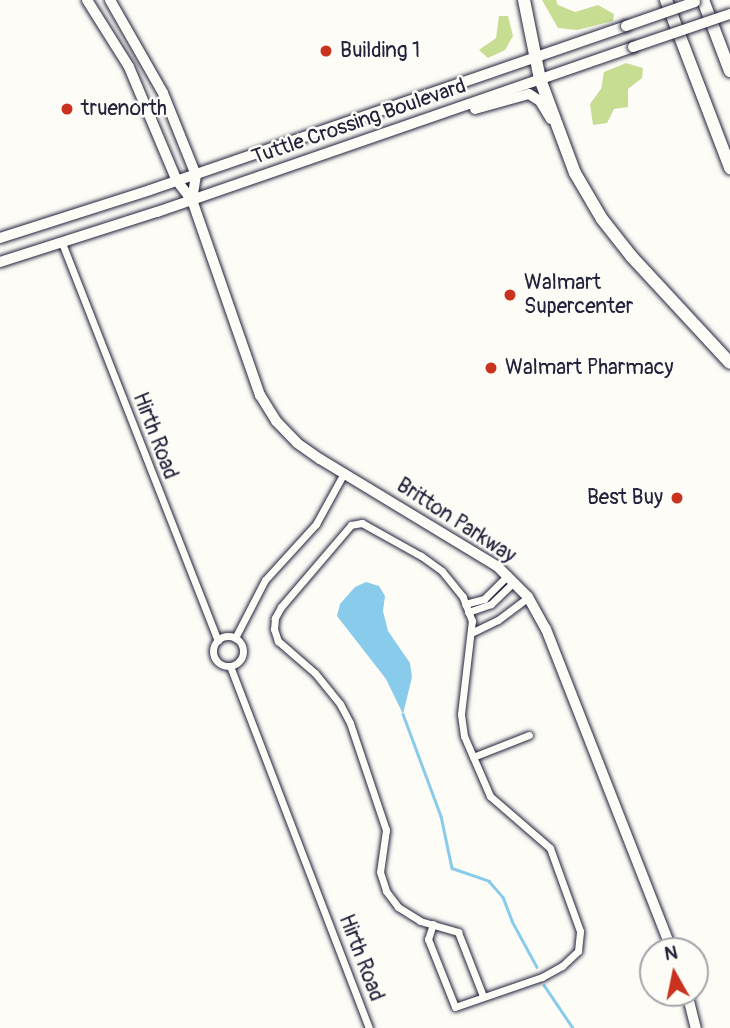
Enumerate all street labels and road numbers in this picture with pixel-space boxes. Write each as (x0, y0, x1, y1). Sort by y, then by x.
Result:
street label: Tuttle Crossing Boulevard (249, 74, 469, 170)
street label: Hirth Road (127, 389, 183, 483)
street label: Britton Parkway (392, 473, 520, 569)
street label: Hirth Road (333, 911, 389, 1005)

